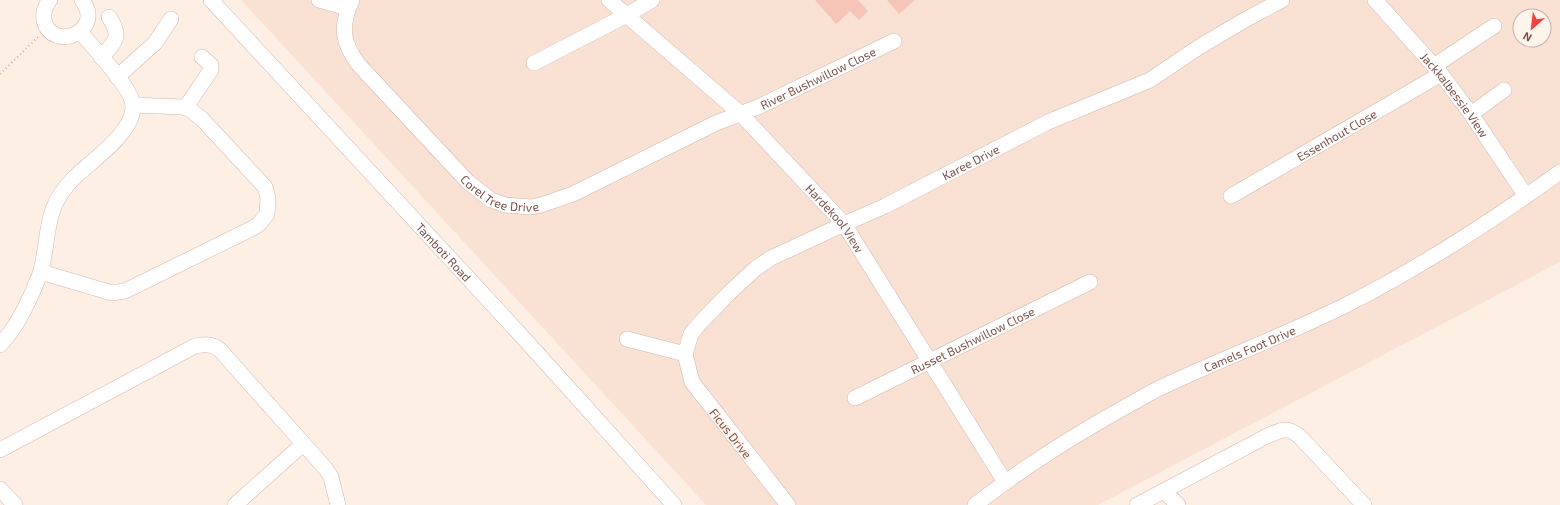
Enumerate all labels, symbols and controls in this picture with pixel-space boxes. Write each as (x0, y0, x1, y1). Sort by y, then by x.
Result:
north arrow (1512, 8, 1552, 48)
text: N (1520, 30, 1534, 45)
street label: River Bushwillow Close (758, 44, 878, 112)
street label: Jackkalbessie View (1418, 49, 1492, 140)
street label: Essenhout Close (1294, 106, 1379, 163)
street label: Karee Drive (940, 141, 1001, 182)
street label: Corel Tree Drive (458, 172, 540, 214)
street label: Hardekool View (803, 181, 867, 255)
street label: Tamboti Road (413, 220, 474, 284)
street label: Russet Bushwillow Close (908, 304, 1037, 377)
street label: Camels Foot Drive (1201, 323, 1297, 374)
street label: Ficus Drive (707, 405, 755, 461)

